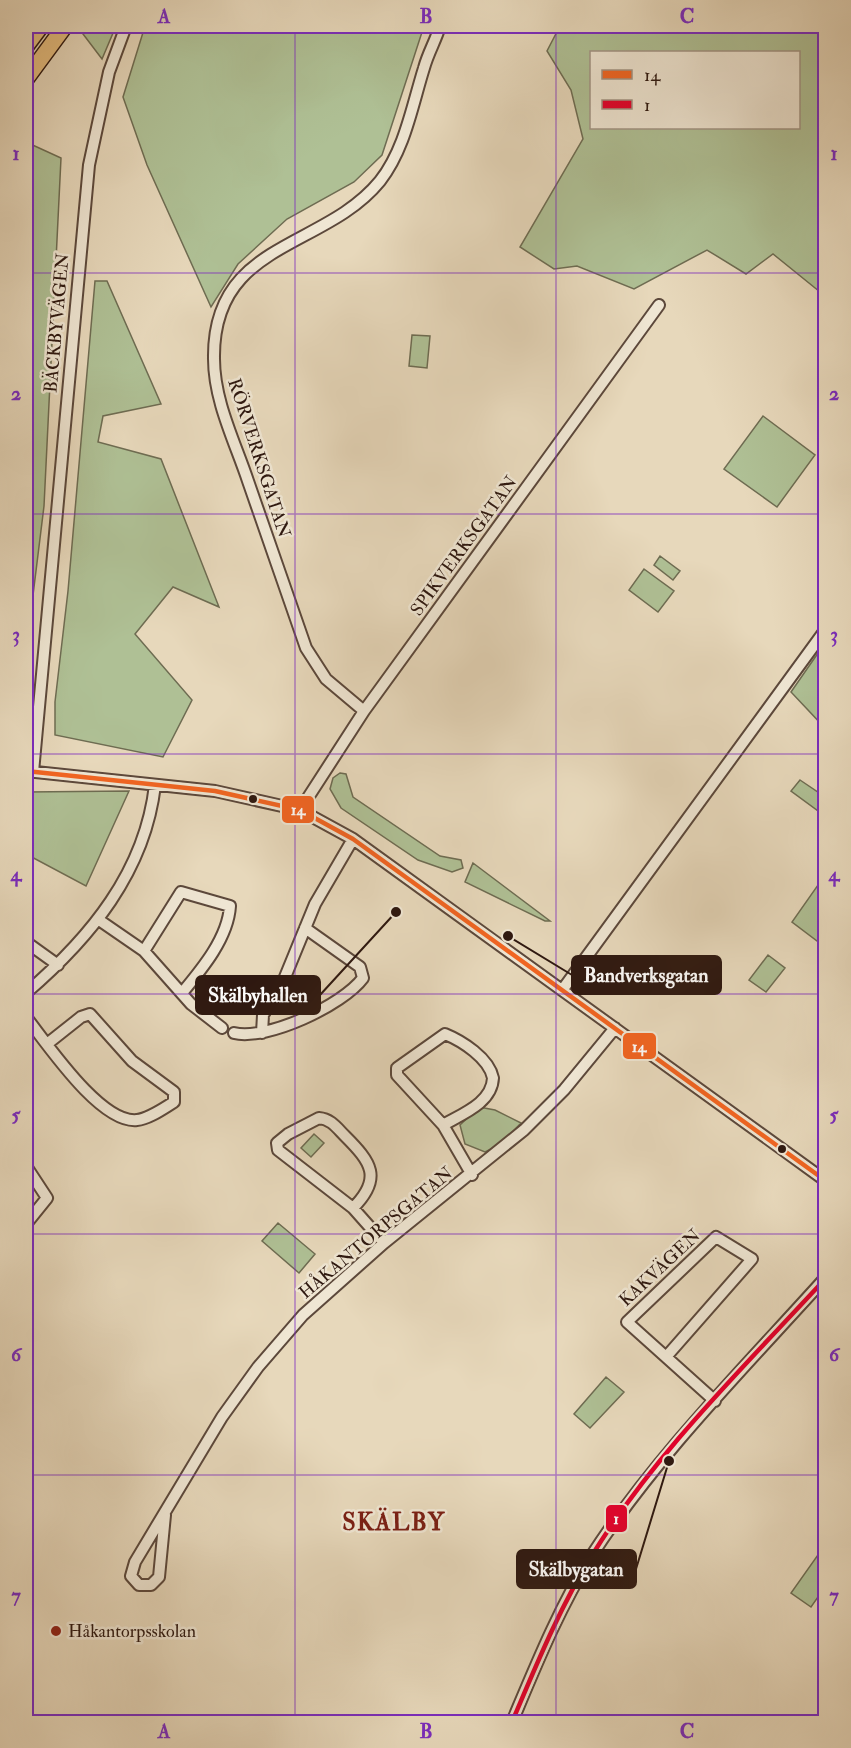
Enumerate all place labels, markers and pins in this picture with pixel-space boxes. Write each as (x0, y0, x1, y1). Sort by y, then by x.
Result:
unlabelled marker (247, 793, 259, 805)
callout: Bandverksgatan (572, 956, 721, 994)
callout: Skälbyhallen (196, 976, 320, 1014)
unlabelled marker (776, 1143, 788, 1155)
callout: Skälbygatan (517, 1550, 636, 1588)
place label: Håkantorpsskolan (68, 1620, 196, 1643)
marker: Håkantorpsskolan (49, 1624, 63, 1638)

